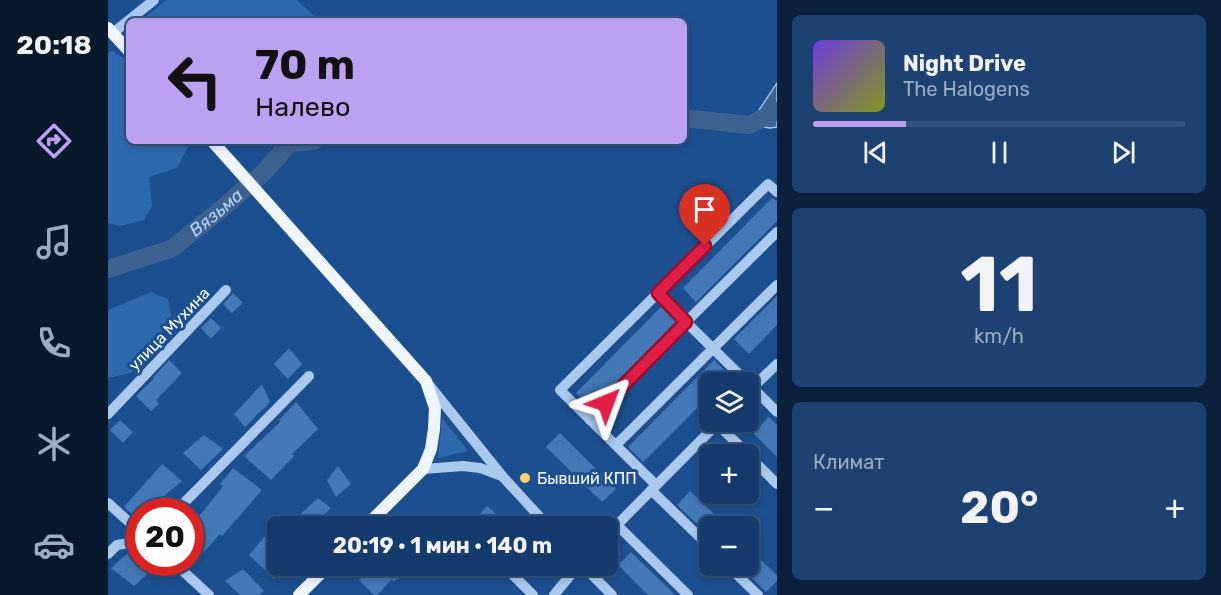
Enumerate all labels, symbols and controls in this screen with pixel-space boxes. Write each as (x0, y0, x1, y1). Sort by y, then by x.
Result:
text: 20:18 (16, 29, 92, 61)
text: 70 m (255, 40, 355, 90)
icon: left (156, 42, 234, 120)
text: Night Drive (903, 50, 1026, 77)
text: The Halogens (903, 77, 1030, 101)
text: Налево (255, 91, 351, 123)
icon: directions (33, 120, 75, 162)
icon: previous (859, 136, 892, 169)
icon: pause (983, 136, 1016, 169)
icon: next (1107, 136, 1140, 169)
water label: Вязьма (185, 184, 248, 241)
pin (679, 184, 730, 246)
icon: arrive (688, 193, 721, 226)
icon: music (33, 221, 75, 263)
text: 11 (960, 238, 1038, 331)
street label: улица Мухина (125, 283, 213, 375)
icon: phone (33, 322, 75, 364)
text: km/h (974, 324, 1024, 348)
position arrow (574, 371, 638, 435)
map controls (699, 372, 759, 576)
button: layers (699, 372, 759, 432)
icon: climate (33, 423, 75, 465)
button: + (699, 444, 759, 504)
text: Климат (813, 450, 885, 474)
place label: Бывший КПП (537, 469, 637, 488)
marker: Бывший КПП (518, 471, 532, 485)
text: 20° (960, 481, 1039, 534)
text: − (813, 488, 834, 527)
text: + (1164, 488, 1185, 527)
speed limit sign: 20 (126, 498, 204, 576)
button: − (699, 516, 759, 576)
icon: car (33, 524, 75, 566)
text: 20:19 · 1 мин · 140 m (333, 532, 552, 559)

